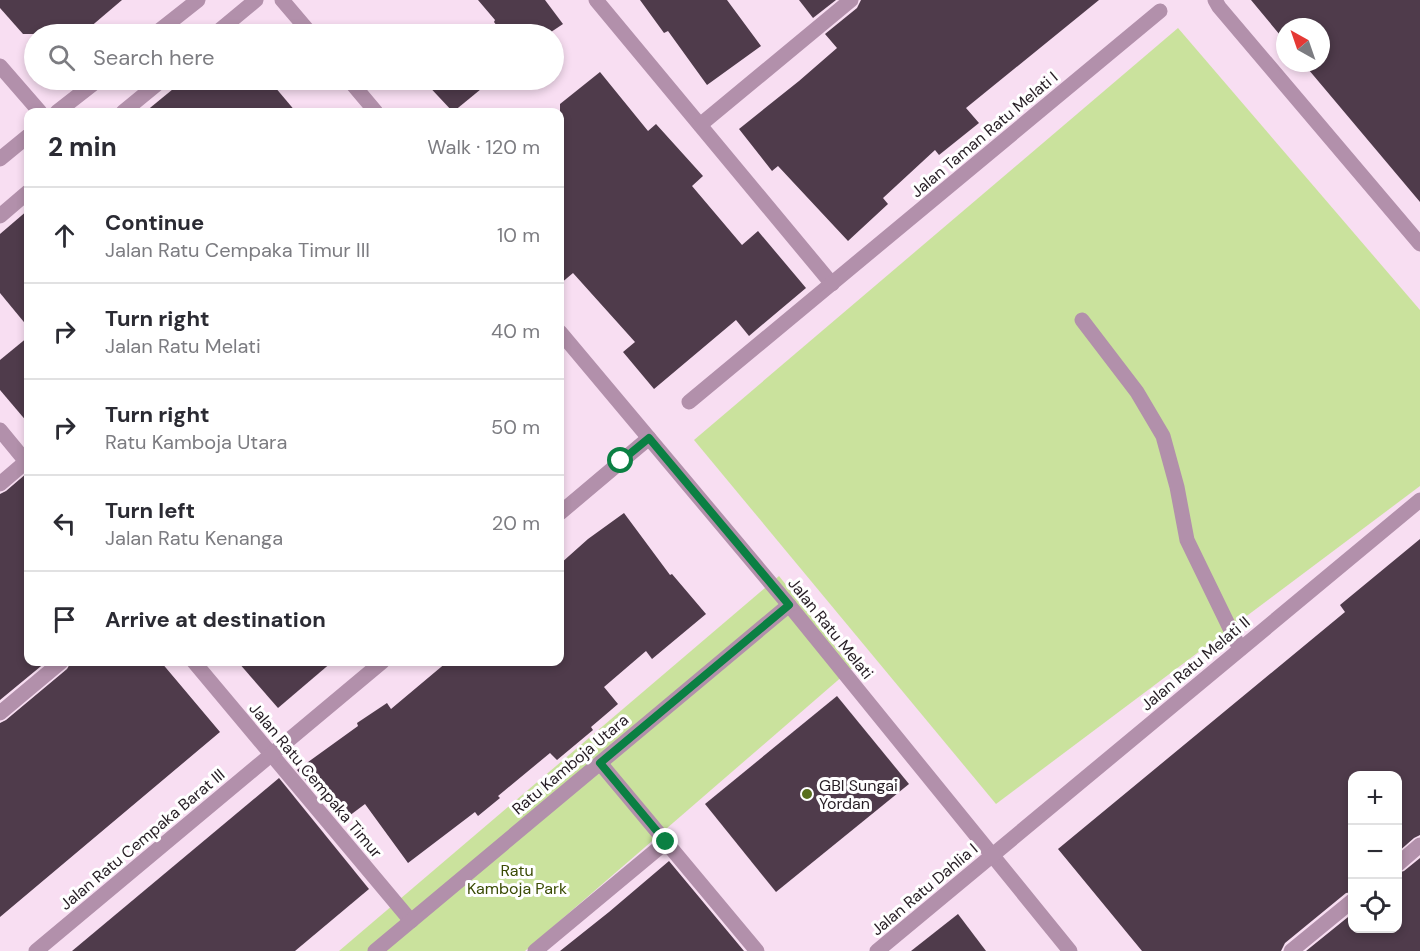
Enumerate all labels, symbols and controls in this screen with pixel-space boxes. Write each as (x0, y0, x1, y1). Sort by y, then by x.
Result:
north arrow (1276, 18, 1330, 72)
search box (24, 24, 564, 90)
icon: search (45, 41, 78, 74)
text: Search here (93, 43, 214, 72)
street label: Jalan Taman Ratu Melati I (907, 67, 1062, 202)
text: 2 min (48, 130, 117, 164)
text: Walk · 120 m (427, 134, 540, 160)
text: Continue (105, 208, 204, 237)
icon: ahead (48, 219, 81, 252)
text: 10 m (497, 222, 540, 248)
text: Jalan Ratu Cempaka Timur III (105, 237, 370, 263)
text: Turn right (105, 304, 210, 333)
icon: right (48, 315, 81, 348)
text: 40 m (491, 318, 540, 344)
text: Jalan Ratu Melati (105, 333, 261, 359)
text: Turn right (105, 400, 210, 429)
icon: right (48, 411, 81, 444)
text: 50 m (491, 414, 540, 440)
text: Ratu Kamboja Utara (105, 429, 287, 455)
route start (607, 447, 633, 473)
text: Turn left (105, 496, 195, 525)
icon: left (48, 507, 81, 540)
text: 20 m (492, 510, 540, 536)
text: Jalan Ratu Kenanga (105, 525, 283, 551)
street label: Jalan Ratu Melati (783, 573, 878, 683)
icon: arrive (48, 603, 81, 636)
text: Arrive at destination (105, 605, 326, 634)
street label: Jalan Ratu Melati II (1136, 612, 1254, 715)
street label: Jalan Ratu Cempaka Timur (244, 698, 387, 862)
street label: Ratu Kamboja Utara (508, 709, 633, 819)
street label: Jalan Ratu Cempaka Barat III (56, 764, 229, 915)
map controls (1348, 771, 1402, 933)
button: + (1348, 771, 1402, 825)
place label: GBI Sungai Yordan (819, 775, 898, 814)
marker: GBI Sungai Yordan (800, 787, 814, 801)
button: − (1348, 825, 1402, 879)
route end (652, 828, 678, 854)
street label: Jalan Ratu Dahlia I (867, 839, 982, 940)
park label: Ratu Kamboja Park (467, 860, 567, 899)
button: locate (1348, 879, 1402, 933)

